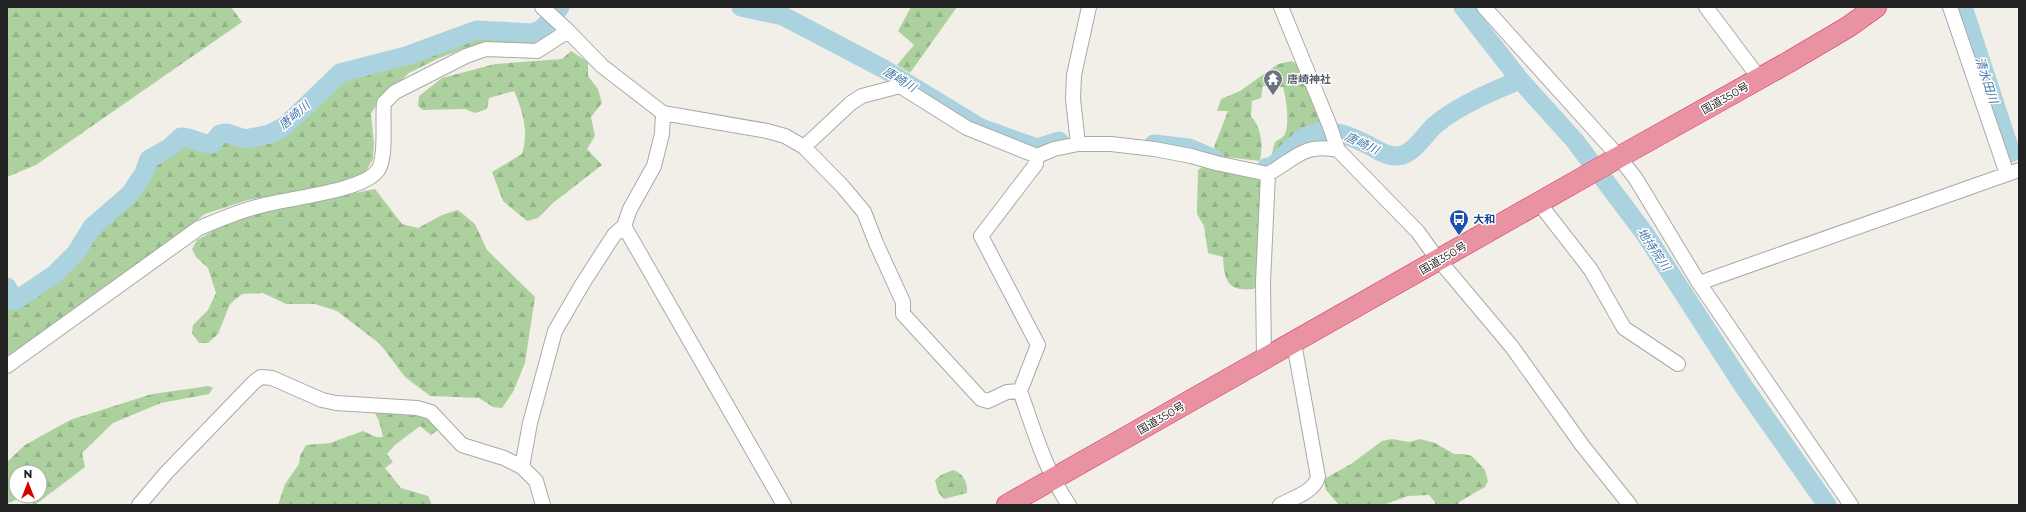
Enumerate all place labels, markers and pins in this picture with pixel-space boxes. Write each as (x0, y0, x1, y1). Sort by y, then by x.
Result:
temple icon: 唐崎神社 (1262, 68, 1284, 96)
place label: 唐崎神社 (1287, 72, 1331, 86)
bus stop icon: 大和 (1448, 208, 1470, 236)
place label: 大和 (1473, 212, 1495, 226)

